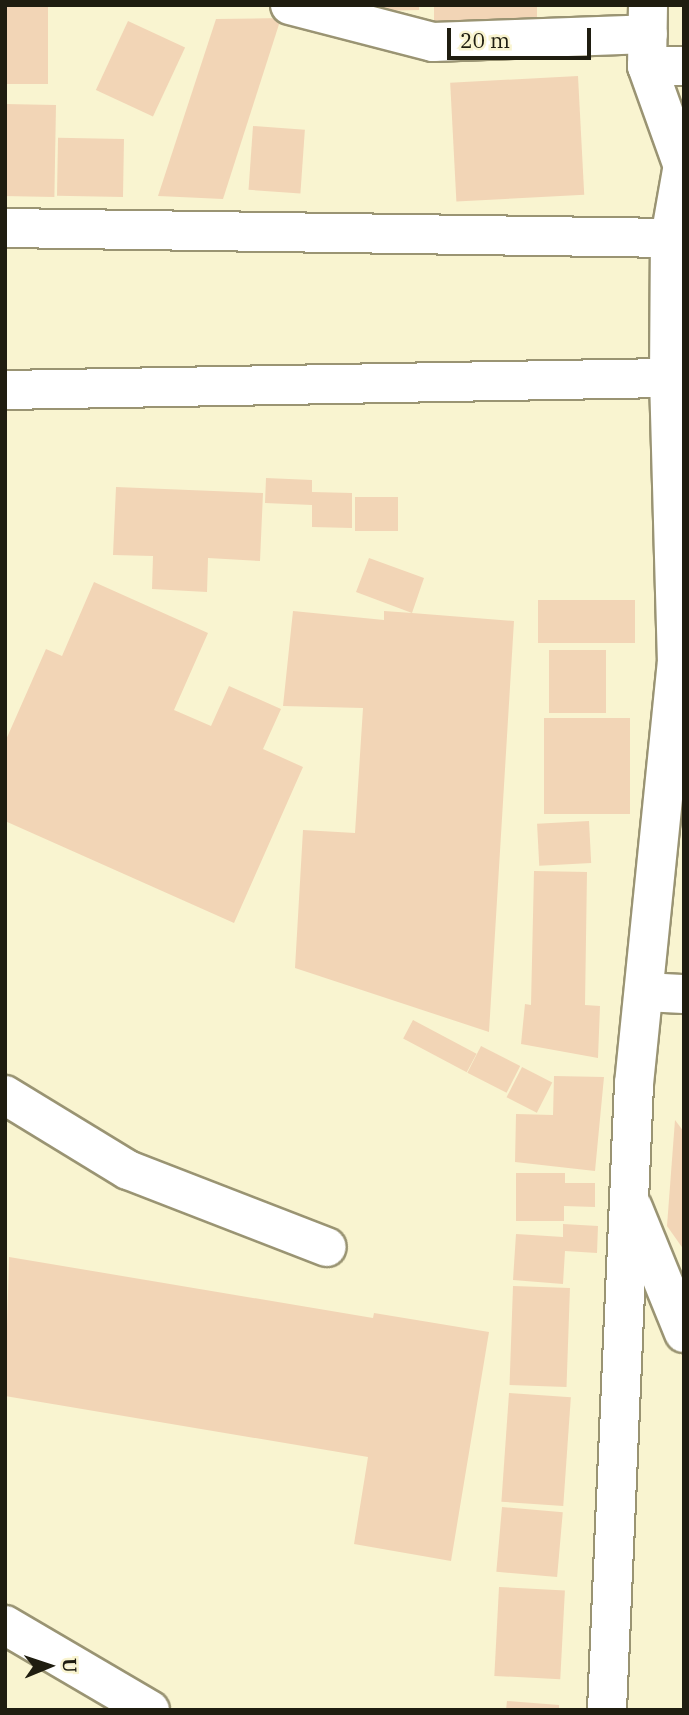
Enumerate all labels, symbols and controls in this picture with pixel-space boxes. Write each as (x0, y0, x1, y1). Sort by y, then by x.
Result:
scale bar (451, 14, 594, 58)
text: 20 m (460, 26, 510, 54)
north arrow (14, 1631, 84, 1701)
text: U (58, 1658, 82, 1673)

